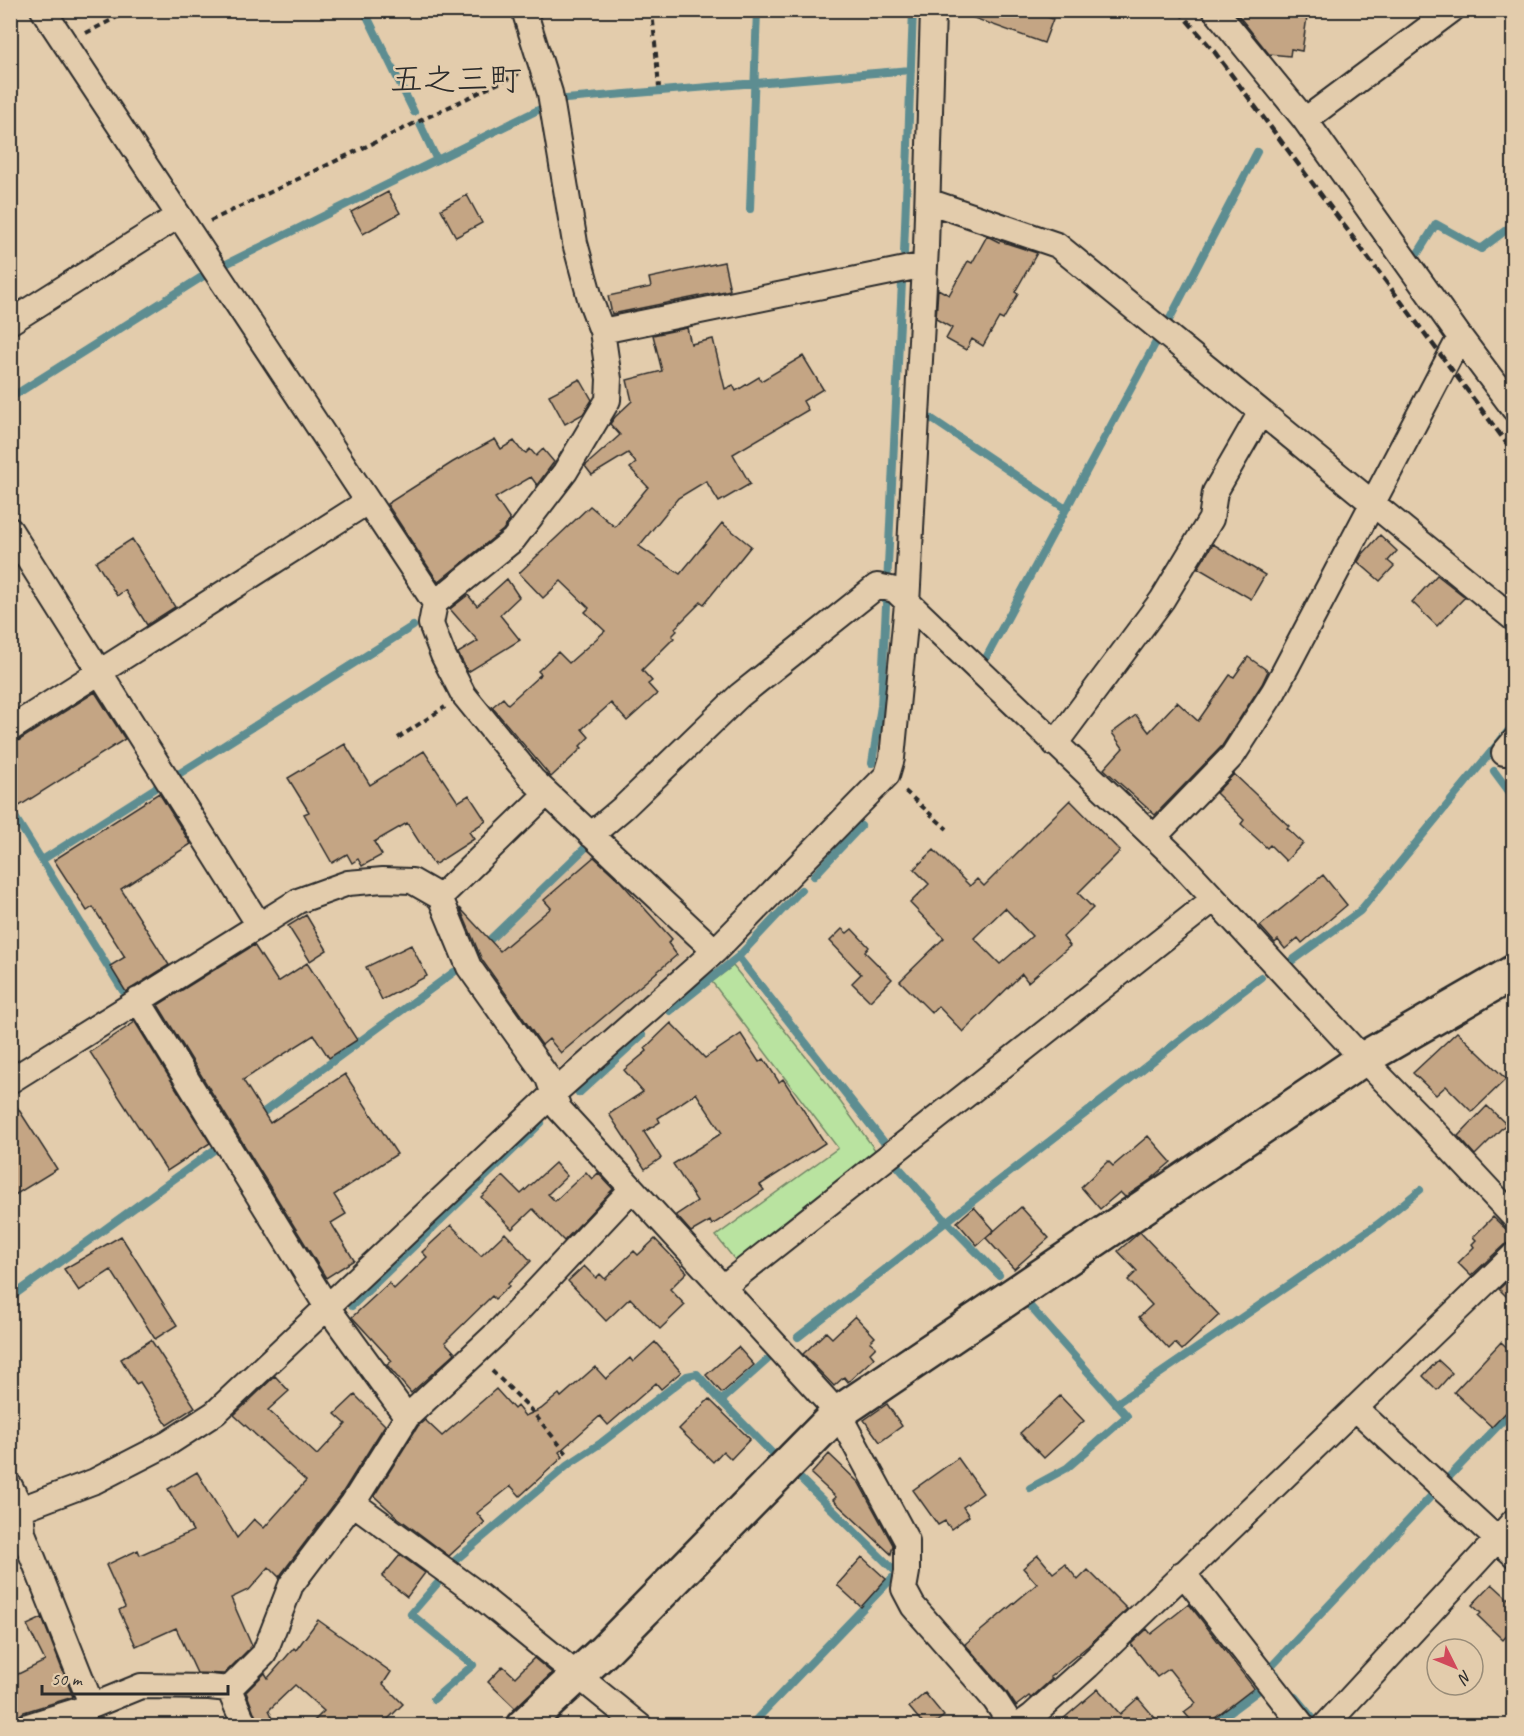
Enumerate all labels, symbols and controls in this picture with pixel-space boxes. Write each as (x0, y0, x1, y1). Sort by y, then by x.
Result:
district label: 五之三町 (390, 58, 522, 100)
north arrow (1425, 1637, 1485, 1697)
scale bar (42, 1658, 228, 1696)
text: N (1452, 1666, 1476, 1689)
text: 50 m (51, 1668, 84, 1690)

